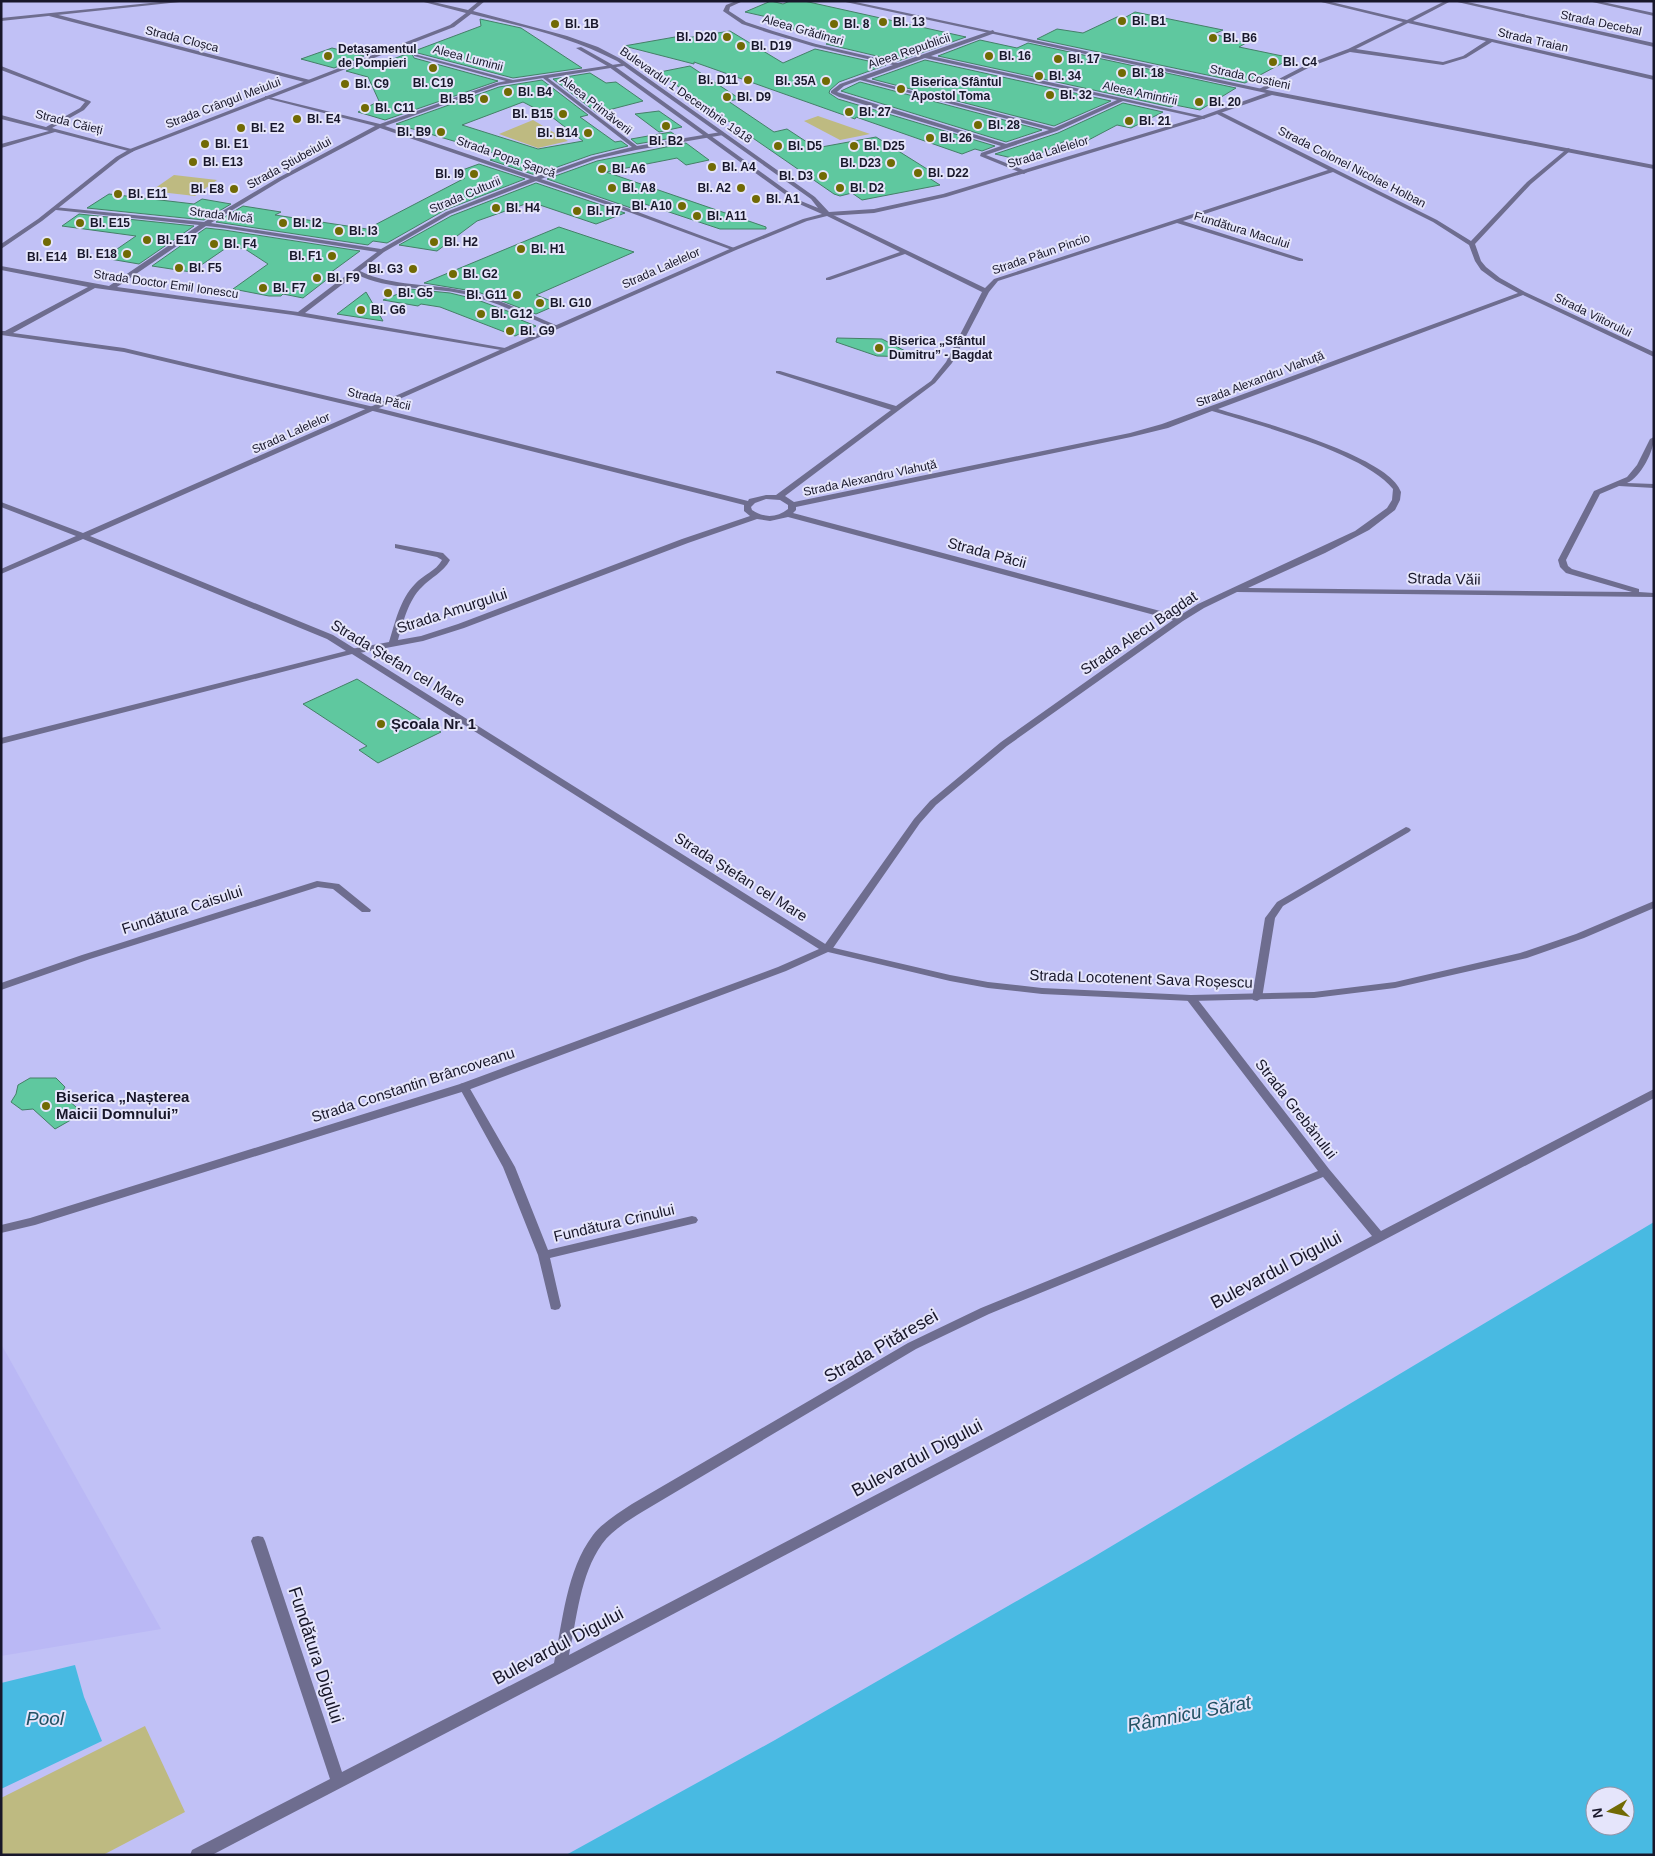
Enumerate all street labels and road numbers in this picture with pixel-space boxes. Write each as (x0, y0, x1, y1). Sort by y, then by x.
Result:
street label: Strada Decebal (1559, 8, 1643, 38)
street label: Aleea Grădinari (761, 12, 845, 48)
street label: Strada Cloșca (144, 23, 221, 55)
street label: Strada Traian (1496, 25, 1570, 55)
street label: Aleea Republicii (866, 30, 952, 72)
street label: Aleea Luminii (431, 42, 505, 74)
street label: Bulevardul 1 Decembrie 1918 (617, 44, 755, 146)
street label: Strada Costieni (1208, 62, 1292, 92)
street label: Aleea Primăverii (557, 73, 635, 137)
street label: Strada Crângul Meiului (164, 75, 282, 131)
street label: Aleea Amintirii (1101, 78, 1179, 108)
street label: Strada Căieți (34, 107, 104, 137)
street label: Strada Colonel Nicolae Holban (1276, 124, 1428, 210)
street label: Strada Popa Șapcă (455, 133, 558, 181)
street label: Strada Lalelelor (1006, 133, 1090, 171)
street label: Strada Știubeiului (244, 134, 334, 192)
street label: Strada Culturii (427, 174, 503, 216)
street label: Strada Mică (188, 204, 254, 226)
street label: Fundătura Macului (1192, 209, 1292, 251)
street label: Strada Păun Pincio (990, 231, 1092, 277)
street label: Strada Lalelelor (620, 245, 702, 291)
street label: Strada Doctor Emil Ionescu (93, 267, 239, 301)
street label: Strada Viitorului (1552, 290, 1634, 340)
street label: Strada Alexandru Vlahuță (1194, 348, 1326, 410)
street label: Strada Păcii (346, 385, 412, 413)
street label: Strada Lalelelor (250, 410, 332, 456)
street label: Strada Alexandru Vlahuță (802, 457, 938, 499)
street label: Strada Păcii (946, 534, 1028, 571)
street label: Strada Văii (1407, 569, 1481, 588)
street label: Strada Amurgului (394, 585, 509, 636)
street label: Strada Alecu Bagdat (1077, 587, 1201, 678)
street label: Strada Ștefan cel Mare (328, 616, 468, 709)
street label: Strada Ștefan cel Mare (672, 829, 811, 924)
street label: Fundătura Caisului (119, 882, 244, 937)
street label: Strada Locotenent Sava Roșescu (1029, 966, 1253, 991)
street label: Strada Constantin Brâncoveanu (309, 1044, 517, 1125)
street label: Strada Grebănului (1252, 1055, 1341, 1162)
street label: Fundătura Crinului (552, 1200, 676, 1245)
street label: Bulevardul Digului (1207, 1227, 1345, 1313)
street label: Strada Pităresei (821, 1305, 941, 1387)
street label: Bulevardul Digului (848, 1415, 986, 1501)
street label: Fundătura Digului (285, 1584, 347, 1726)
street label: Bulevardul Digului (489, 1603, 627, 1689)

